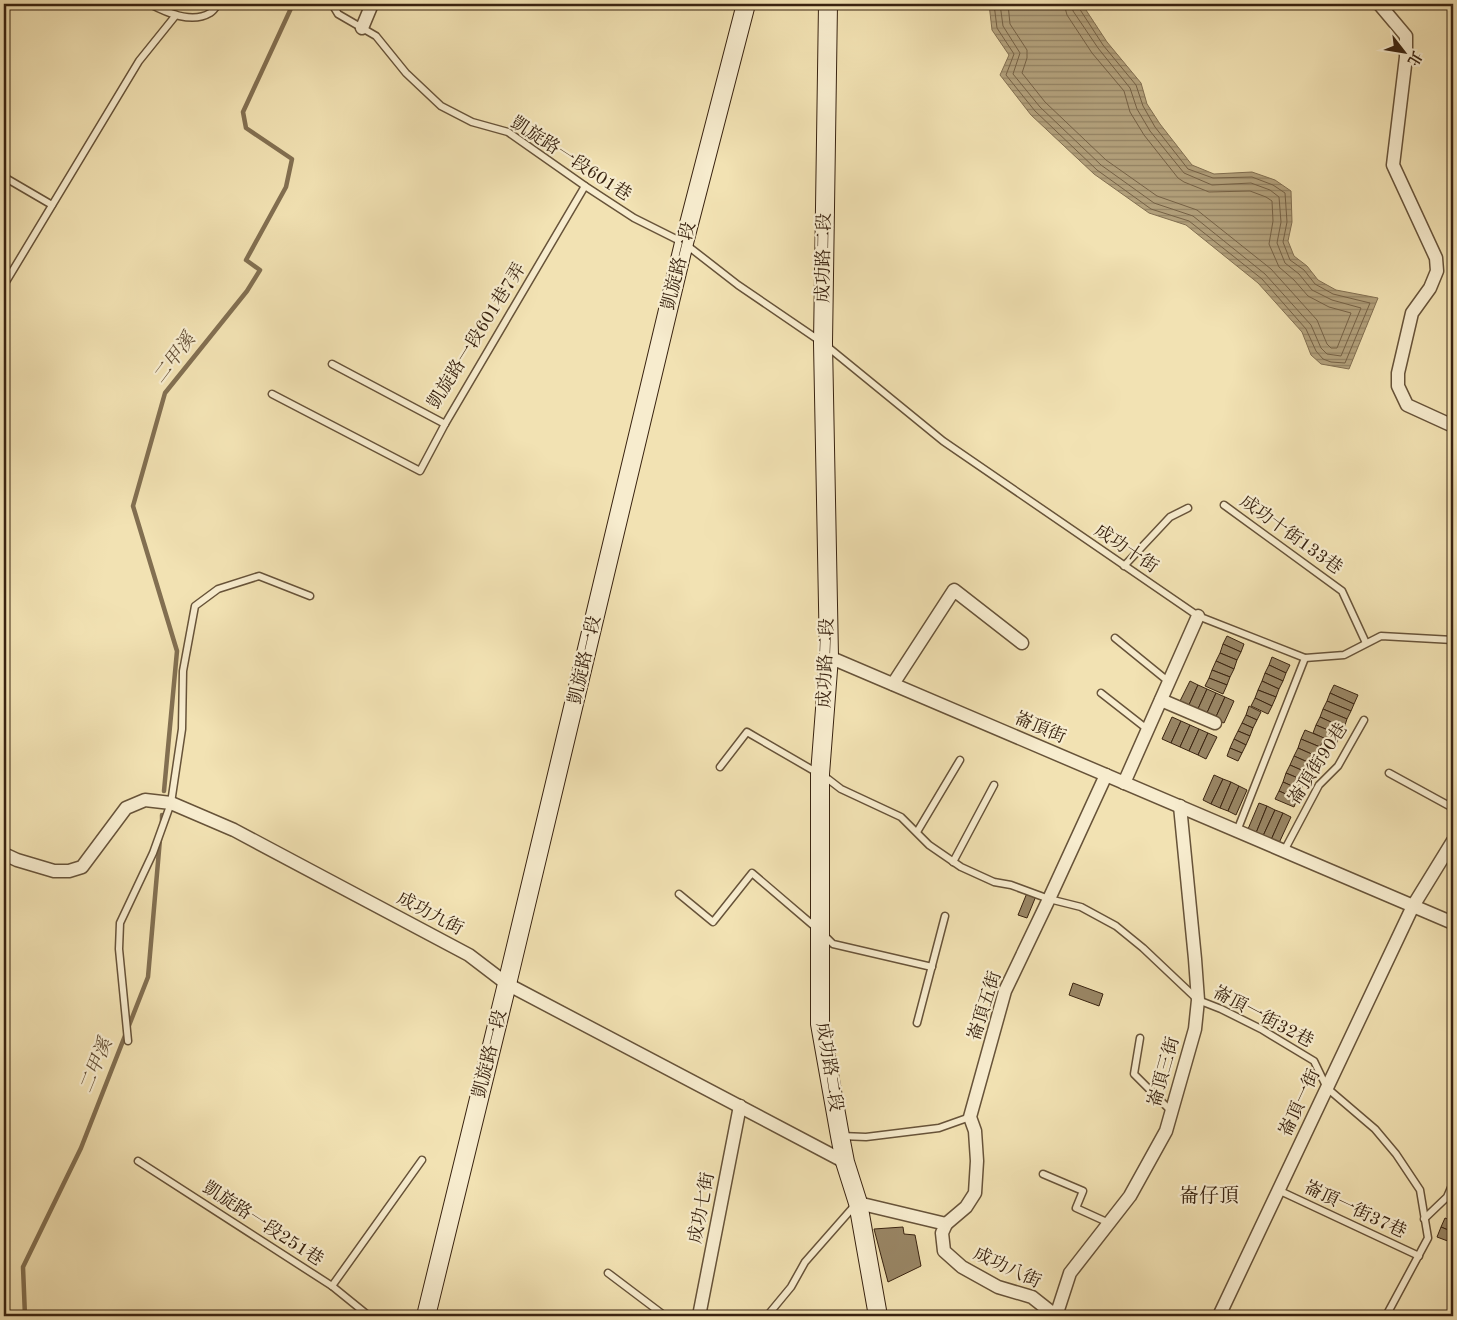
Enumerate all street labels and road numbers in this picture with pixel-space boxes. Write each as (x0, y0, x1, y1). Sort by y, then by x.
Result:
street label: 凱旋路一段601巷 (508, 112, 635, 204)
street label: 成功路二段 (812, 213, 834, 303)
street label: 凱旋路一段 (657, 220, 699, 312)
street label: 凱旋路一段601巷7弄 (423, 259, 529, 412)
street label: 成功十街133巷 (1237, 490, 1347, 578)
street label: 成功十街 (1091, 520, 1162, 577)
street label: 凱旋路一段 (564, 614, 604, 706)
street label: 成功路二段 (813, 618, 837, 708)
street label: 崙頂街 (1012, 707, 1069, 747)
street label: 崙頂街90巷 (1283, 719, 1351, 808)
street label: 成功九街 (394, 887, 467, 939)
street label: 崙頂五街 (963, 968, 1005, 1043)
street label: 崙頂一街32巷 (1210, 981, 1317, 1051)
street label: 凱旋路一段 (468, 1008, 510, 1100)
street label: 成功路二段 (813, 1021, 847, 1113)
street label: 崙頂三街 (1144, 1034, 1183, 1109)
street label: 崙頂一街 (1275, 1066, 1323, 1139)
street label: 成功七街 (684, 1171, 718, 1245)
street label: 凱旋路一段251巷 (200, 1177, 327, 1269)
street label: 崙頂一街37巷 (1301, 1177, 1410, 1242)
street label: 成功八街 (971, 1243, 1044, 1291)

